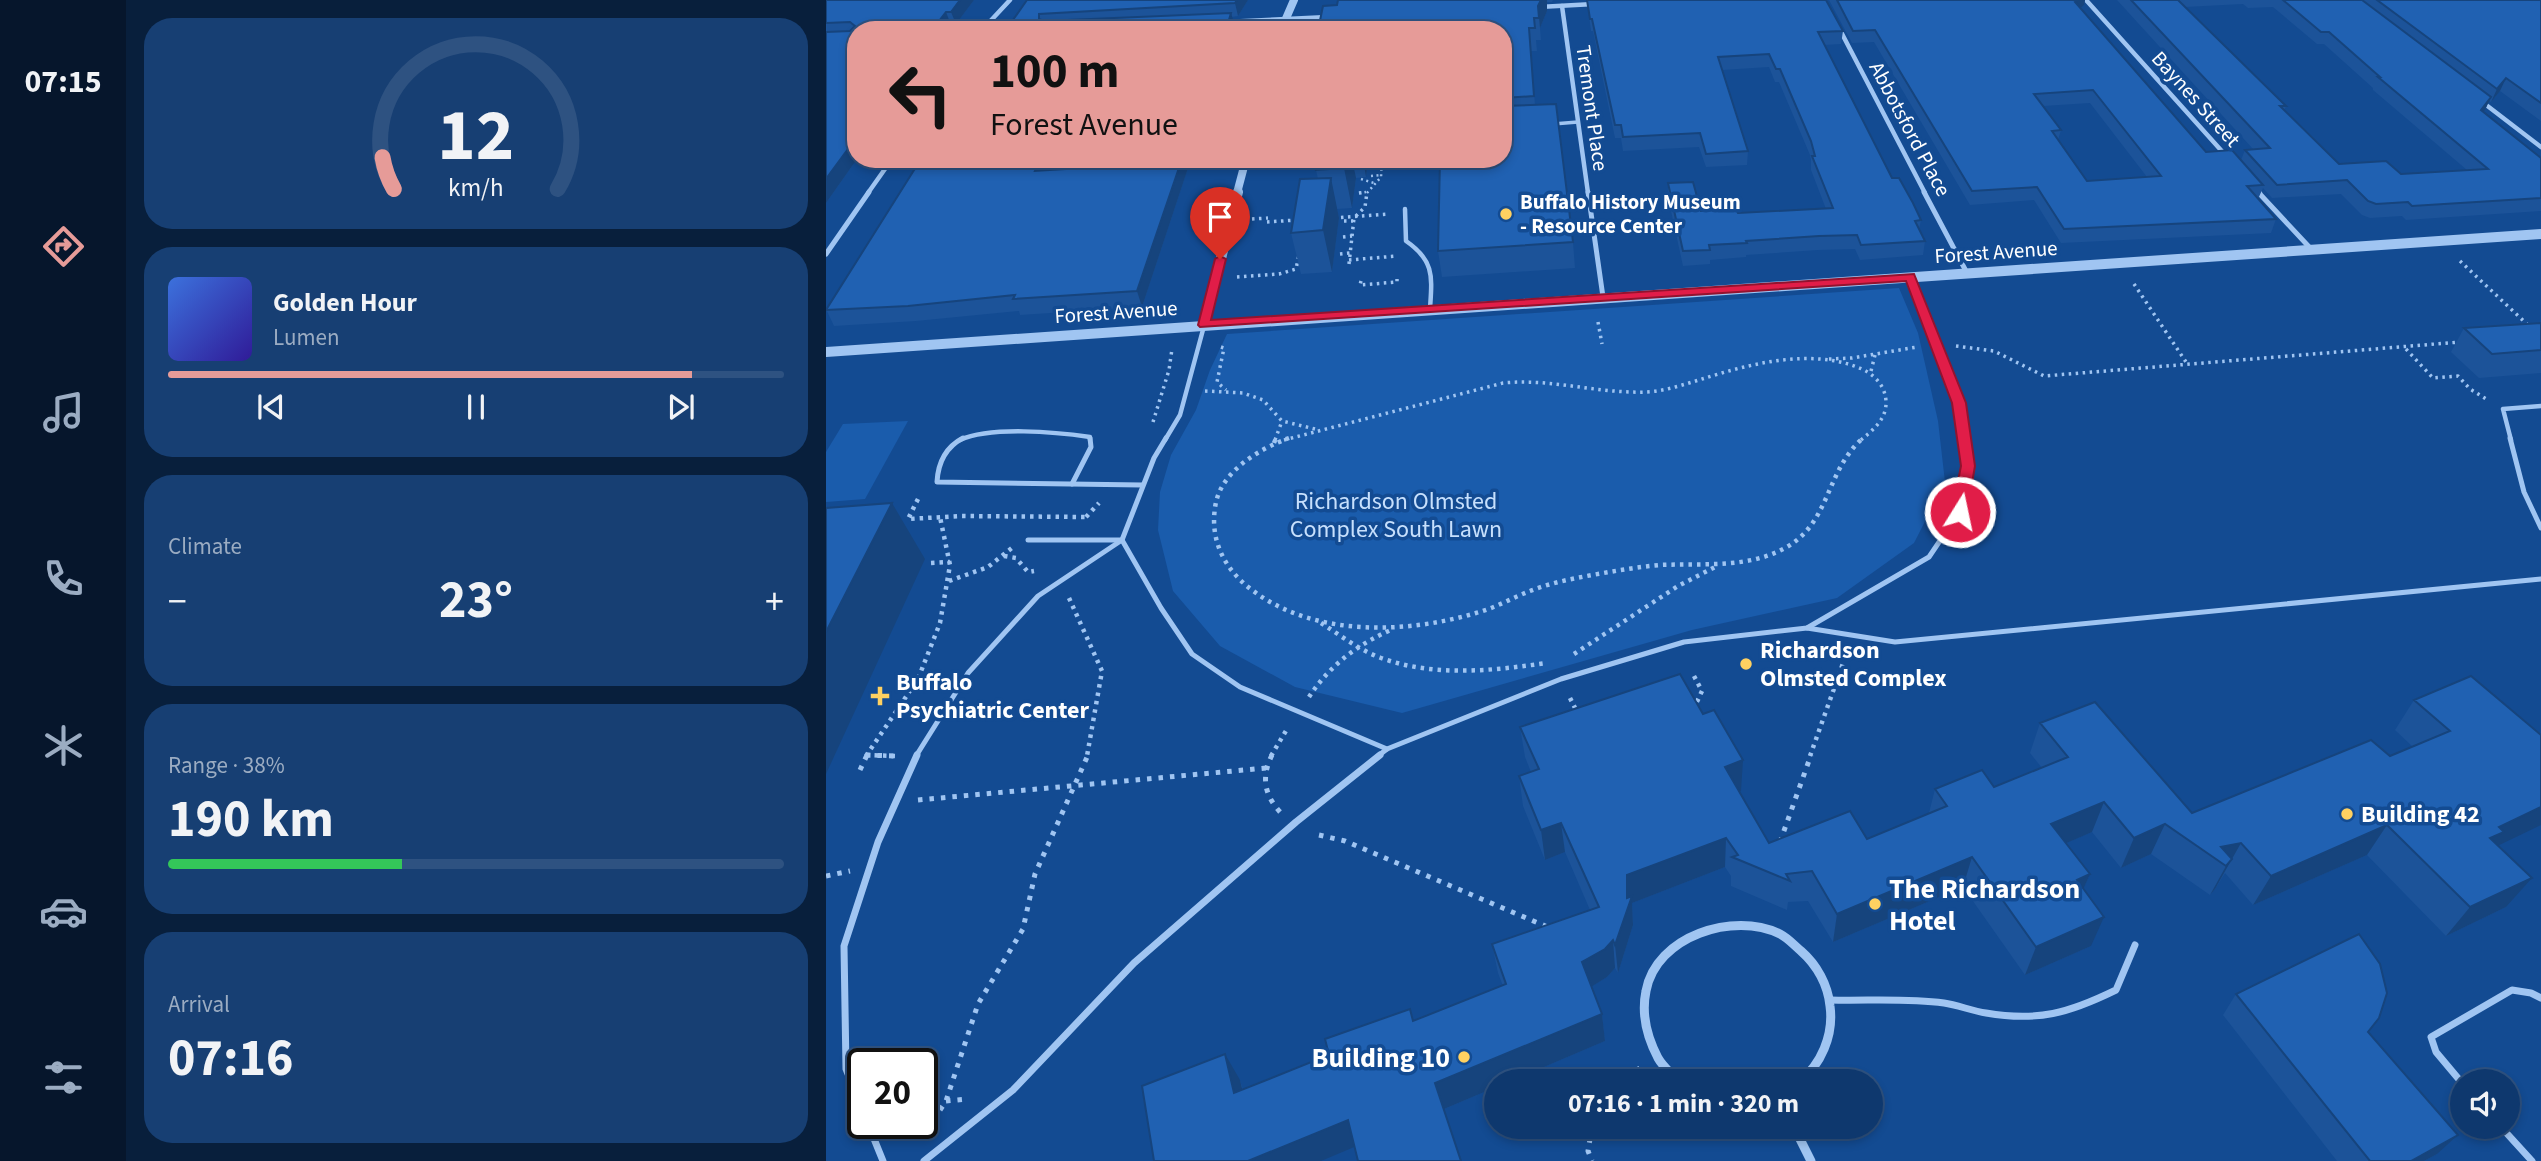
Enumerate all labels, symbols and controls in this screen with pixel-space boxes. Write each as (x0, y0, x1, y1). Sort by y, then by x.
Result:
text: 100 m (990, 37, 1119, 107)
street label: Tremont Place (1568, 43, 1616, 173)
street label: Baynes Street (2145, 44, 2247, 154)
icon: left (875, 49, 966, 140)
street label: Abbotsford Place (1862, 56, 1958, 202)
text: 07:15 (24, 59, 102, 105)
text: 12 (438, 85, 514, 189)
text: Forest Avenue (990, 102, 1178, 148)
text: km/h (448, 170, 504, 206)
pin (1190, 187, 1250, 259)
place label: Buffalo History Museum - Resource Center (1520, 187, 1741, 241)
icon: arrive (1201, 198, 1239, 236)
marker: Buffalo History Museum - Resource Center (1498, 206, 1514, 222)
icon: directions (39, 222, 88, 271)
street label: Forest Avenue (1933, 233, 2059, 271)
text: Golden Hour (273, 284, 417, 321)
street label: Forest Avenue (1053, 293, 1179, 331)
text: Lumen (273, 321, 340, 354)
icon: music (39, 388, 88, 437)
icon: previous (252, 388, 290, 426)
icon: pause (457, 388, 495, 426)
icon: next (662, 388, 700, 426)
position arrow (1923, 475, 1997, 549)
park label: Richardson Olmsted Complex South Lawn (1290, 484, 1502, 547)
text: Climate (168, 530, 242, 563)
icon: phone (39, 554, 88, 603)
text: 23° (439, 564, 513, 638)
text: − (168, 575, 187, 629)
text: + (765, 575, 784, 629)
place label: Richardson Olmsted Complex (1760, 633, 1947, 696)
marker: Richardson Olmsted Complex (1738, 656, 1754, 672)
place label: Buffalo Psychiatric Center (896, 665, 1089, 728)
marker: Buffalo Psychiatric Center (870, 686, 890, 706)
icon: climate (39, 721, 88, 770)
text: Range · 38% (168, 749, 285, 782)
text: 190 km (168, 783, 334, 857)
place label: Building 42 (2361, 797, 2480, 832)
marker: Building 42 (2339, 806, 2355, 822)
place label: The Richardson Hotel (1889, 869, 2080, 941)
icon: car (39, 887, 88, 936)
marker: The Richardson Hotel (1867, 896, 1883, 912)
text: Arrival (168, 988, 230, 1021)
text: 07:16 (168, 1022, 293, 1096)
place label: Building 10 (1312, 1038, 1450, 1078)
speed limit sign: 20 (847, 1048, 938, 1139)
marker: Building 10 (1456, 1049, 1472, 1065)
icon: filters (39, 1053, 88, 1102)
map controls (2450, 1069, 2520, 1139)
button: sound (2450, 1069, 2520, 1139)
text: 07:16 · 1 min · 320 m (1568, 1085, 1799, 1122)

